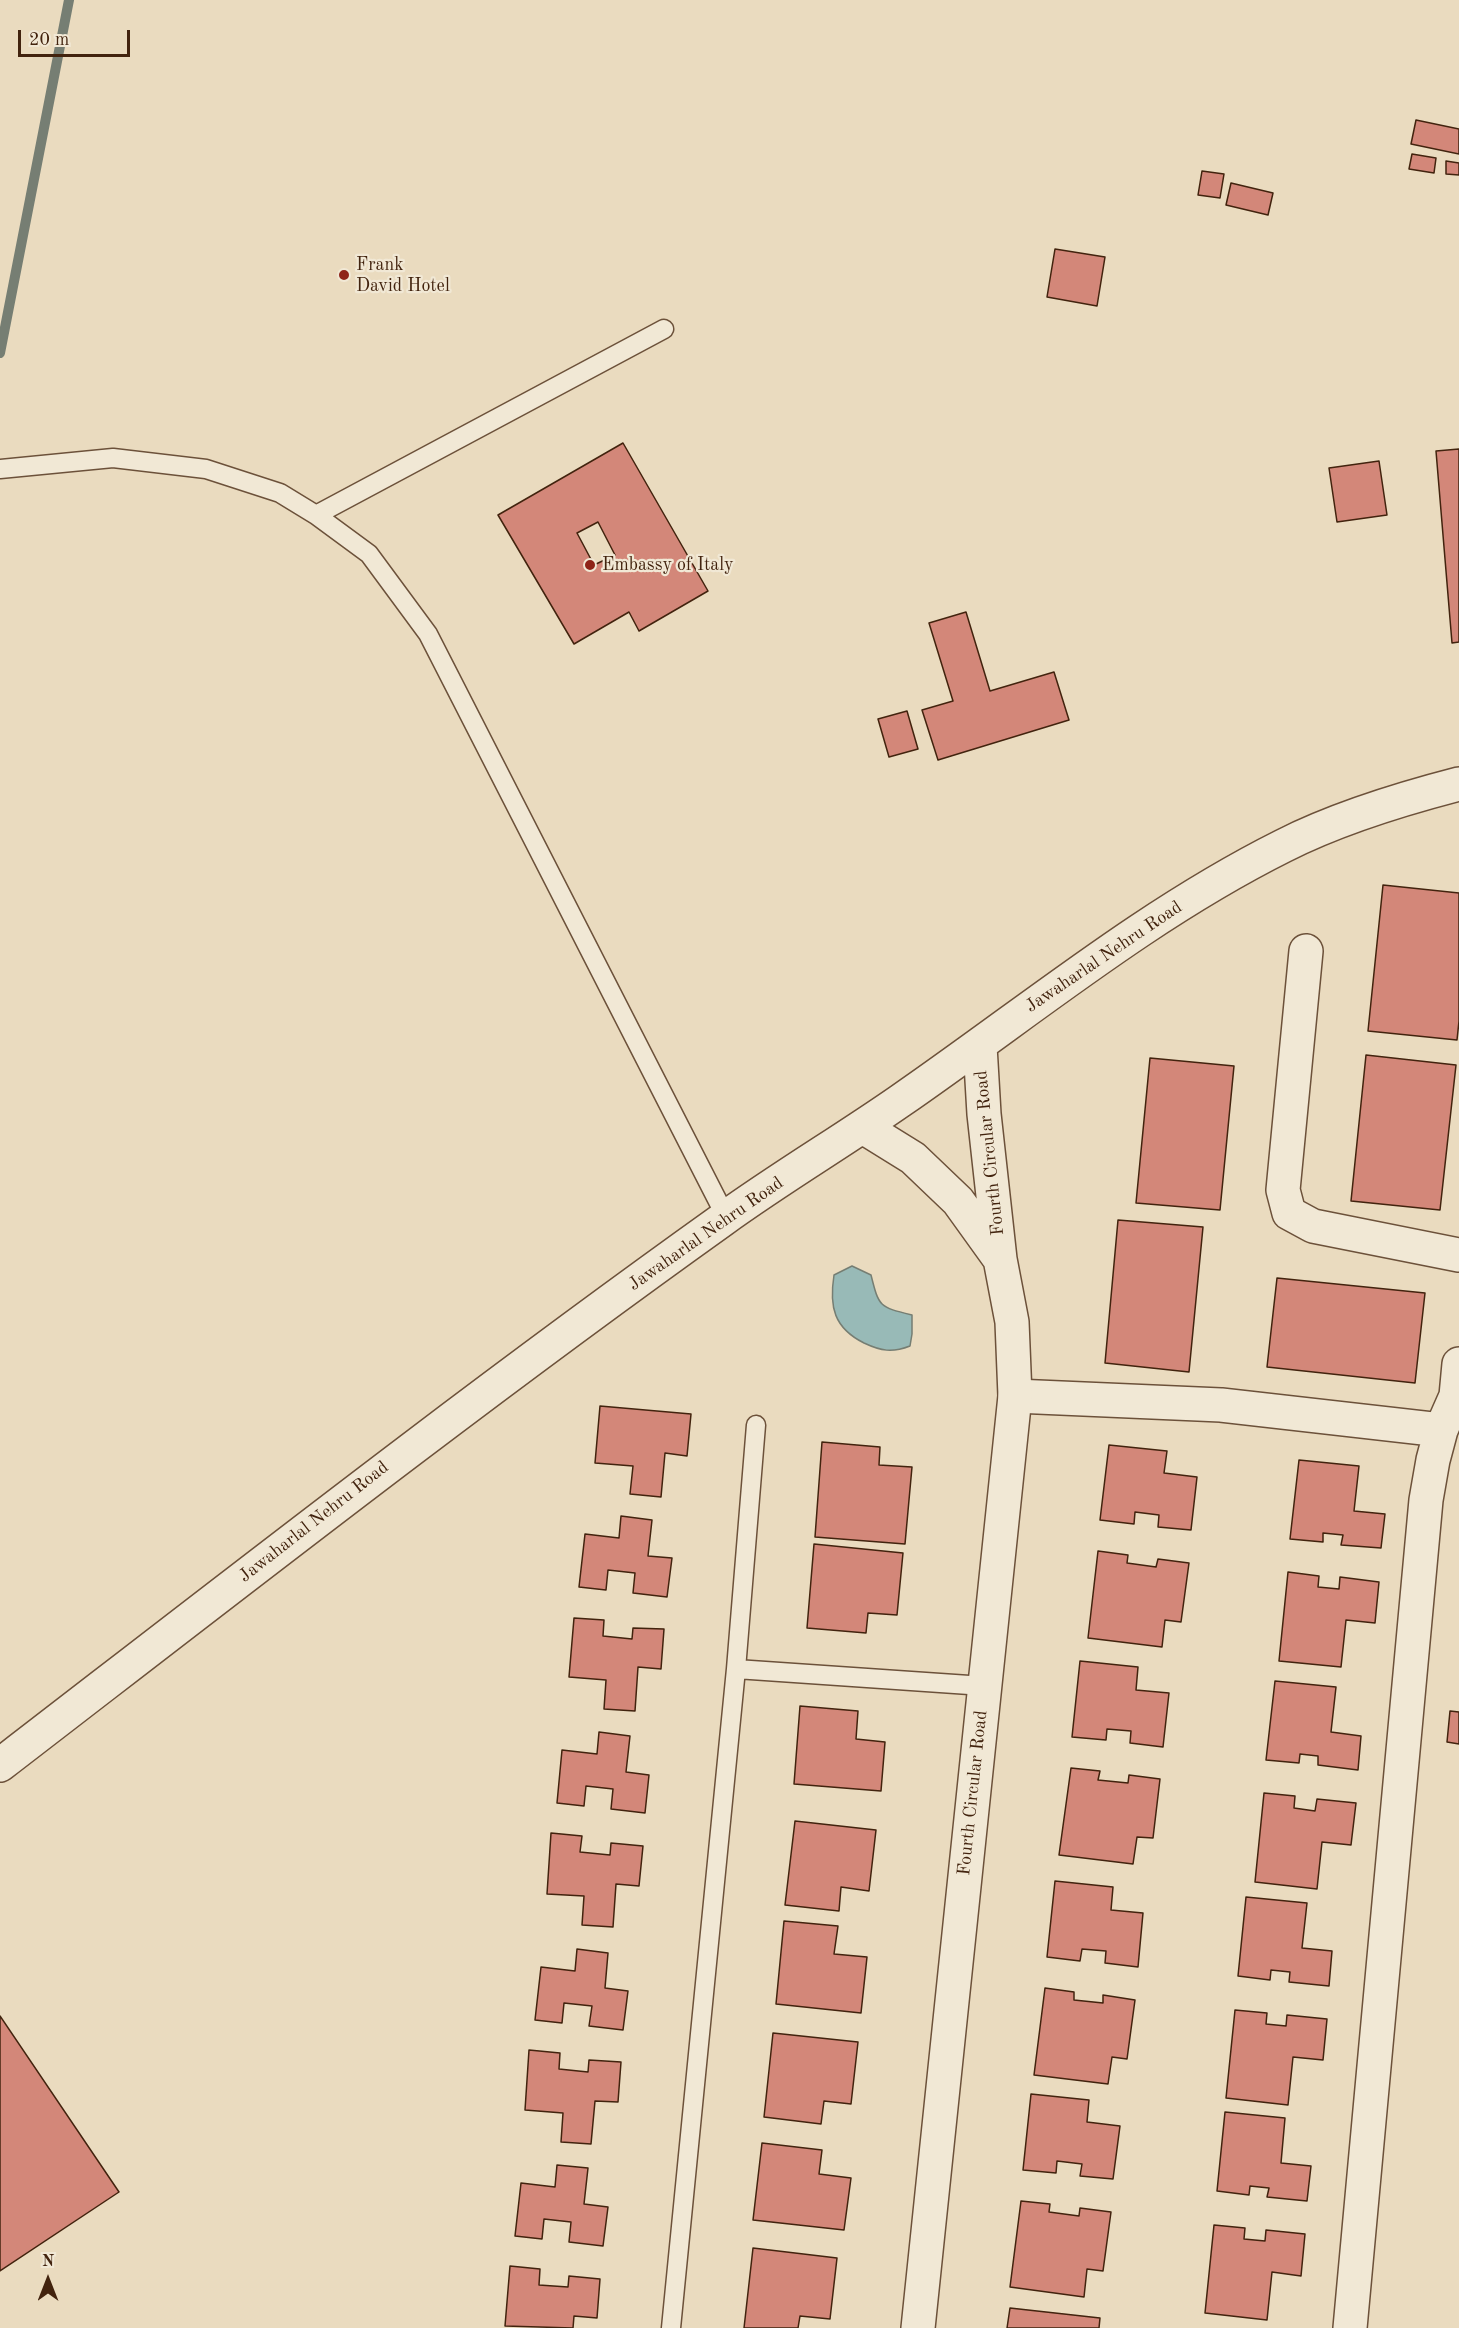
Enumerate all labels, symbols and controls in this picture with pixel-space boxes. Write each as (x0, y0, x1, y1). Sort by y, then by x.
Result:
scale bar (21, 18, 134, 56)
text: 20 m (29, 31, 69, 49)
place label: Frank David Hotel (356, 254, 450, 296)
marker: Frank David Hotel (337, 268, 351, 282)
place label: Embassy of Italy (602, 554, 734, 576)
marker: Embassy of Italy (583, 558, 597, 572)
street label: Jawaharlal Nehru Road (1022, 897, 1186, 1017)
street label: Fourth Circular Road (971, 1069, 1009, 1237)
street label: Jawaharlal Nehru Road (624, 1172, 788, 1296)
street label: Jawaharlal Nehru Road (235, 1457, 393, 1587)
street label: Fourth Circular Road (954, 1709, 992, 1877)
north arrow (18, 2250, 78, 2310)
text: N (42, 2254, 54, 2270)

